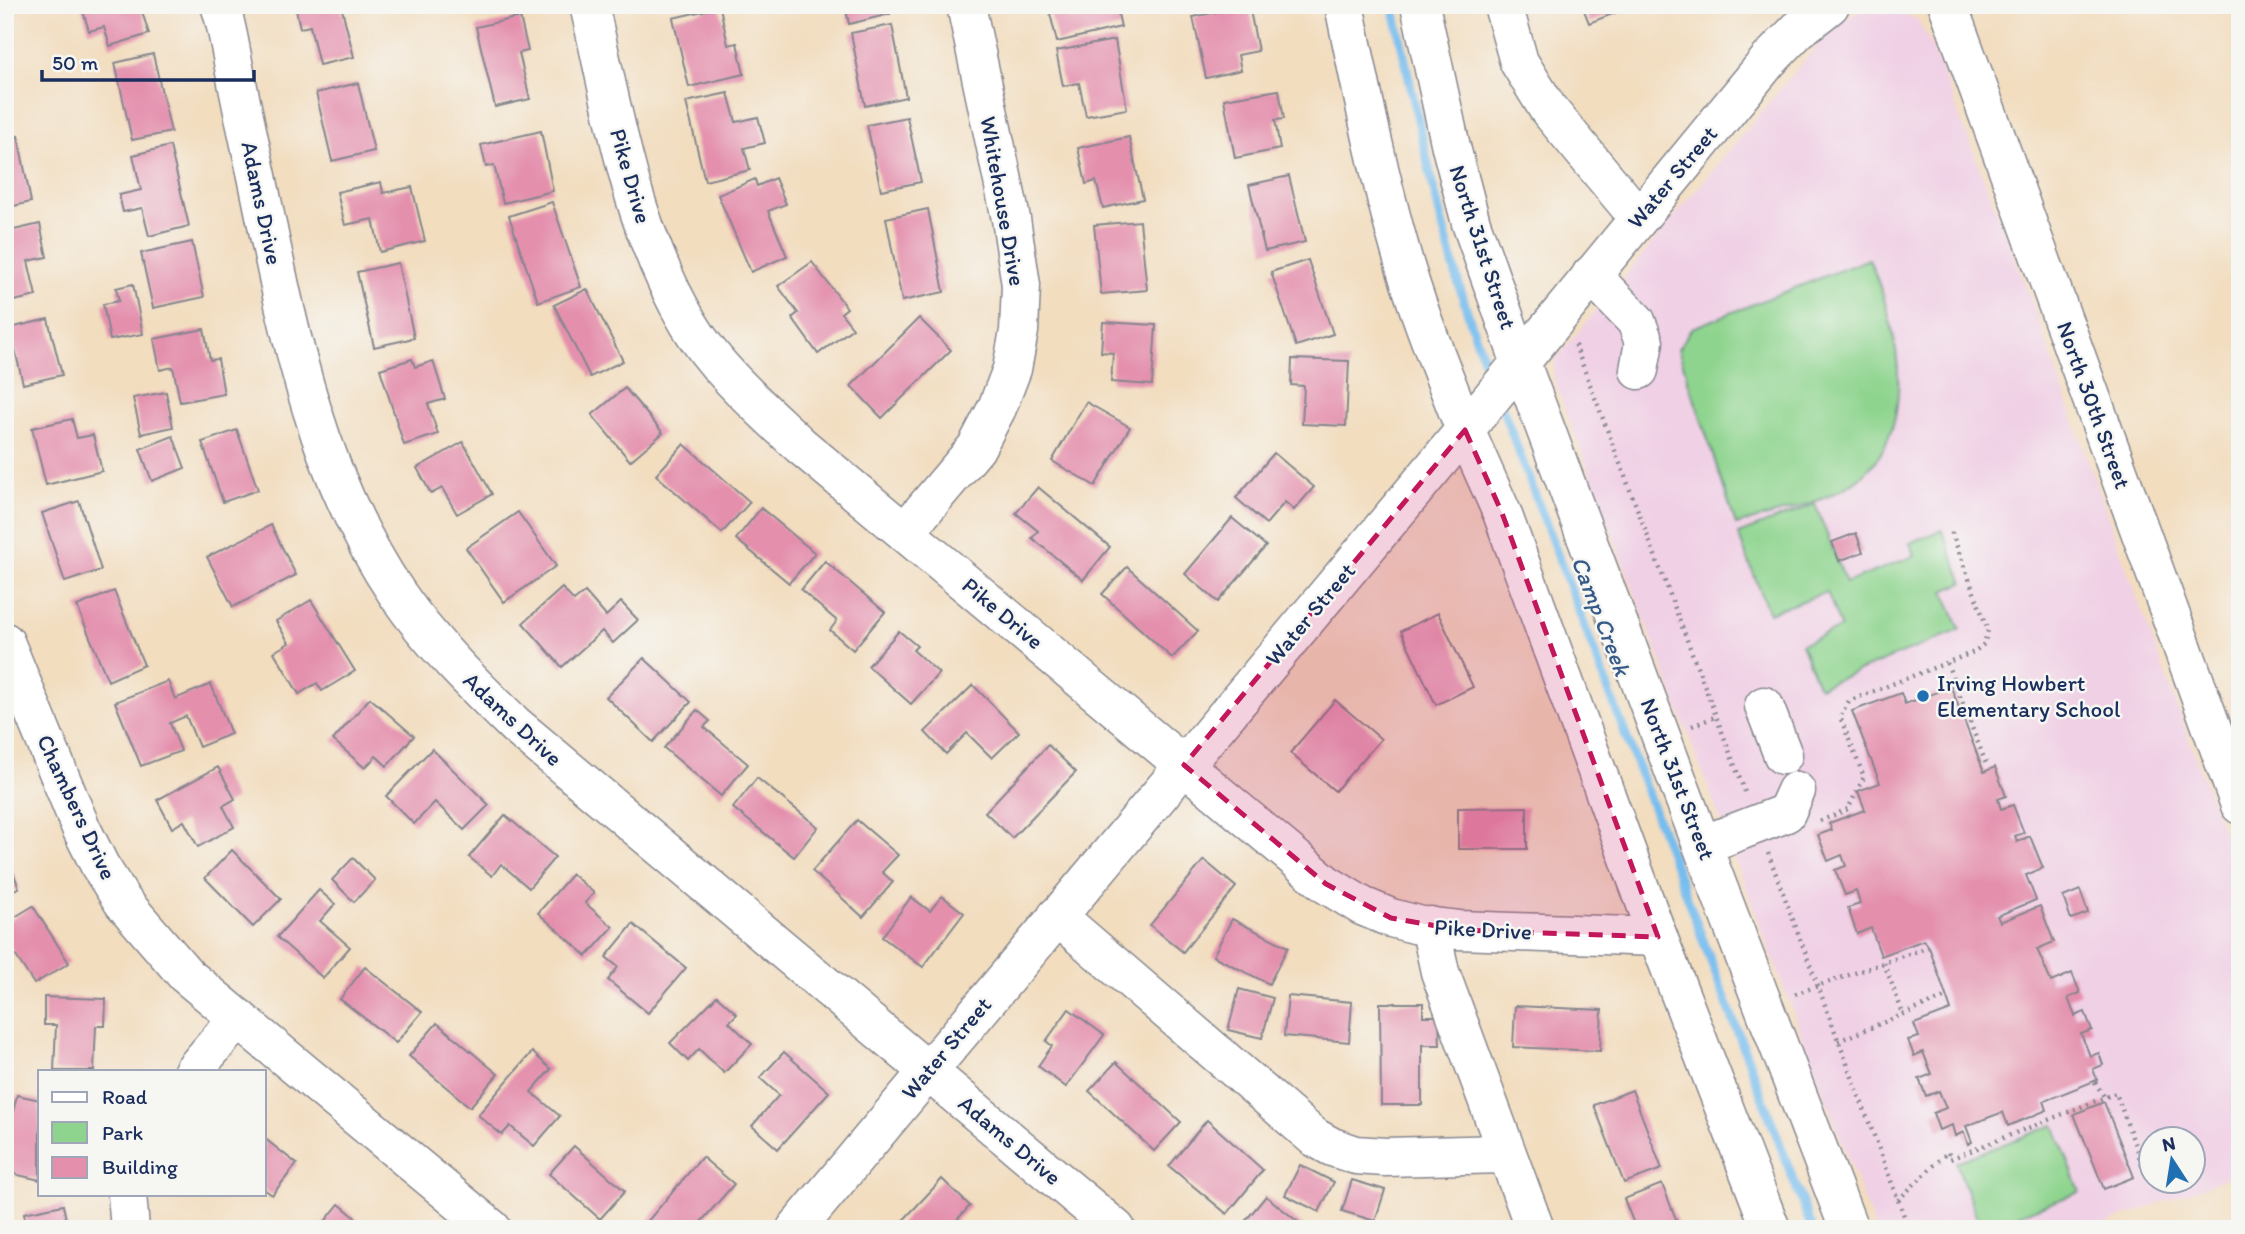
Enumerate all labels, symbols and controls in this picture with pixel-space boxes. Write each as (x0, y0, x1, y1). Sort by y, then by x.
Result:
scale bar (42, 38, 254, 82)
text: 50 m (52, 50, 99, 75)
street label: Whitehouse Drive (974, 114, 1032, 288)
street label: Water Street (1621, 120, 1723, 234)
street label: Pike Drive (604, 125, 658, 227)
street label: Adams Drive (235, 139, 289, 267)
street label: North 31st Street (1443, 161, 1523, 333)
street label: North 30th Street (2051, 318, 2137, 493)
water label: Camp Creek (1565, 552, 1638, 681)
street label: Water Street (1259, 557, 1361, 671)
street label: Pike Drive (957, 571, 1049, 655)
street label: Adams Drive (458, 666, 568, 772)
place label: Irving Howbert Elementary School (1937, 669, 2121, 723)
marker: Irving Howbert Elementary School (1915, 688, 1931, 704)
street label: North 31st Street (1634, 694, 1722, 864)
street label: Chambers Drive (31, 730, 123, 884)
street label: Pike Drive (1433, 912, 1533, 946)
street label: Water Street (895, 991, 997, 1105)
legend (38, 1070, 266, 1196)
text: Road (102, 1084, 148, 1109)
street label: Adams Drive (953, 1089, 1067, 1191)
text: Park (102, 1120, 144, 1145)
north arrow (2136, 1126, 2206, 1196)
text: N (2160, 1131, 2177, 1156)
text: Building (102, 1154, 178, 1179)

